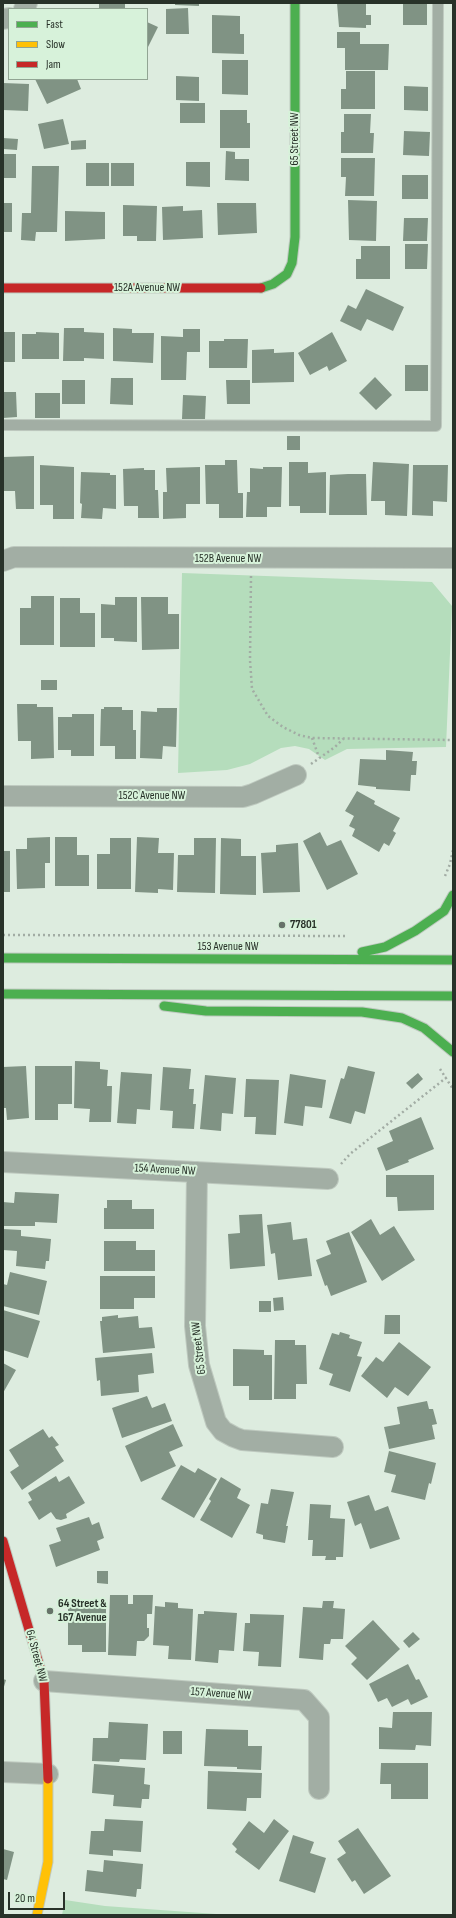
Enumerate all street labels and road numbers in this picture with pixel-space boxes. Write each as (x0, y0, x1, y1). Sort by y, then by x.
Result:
street label: 65 Street NW (288, 112, 302, 166)
street label: 152A Avenue NW (114, 281, 180, 295)
street label: 152B Avenue NW (195, 552, 261, 566)
street label: 152C Avenue NW (119, 789, 185, 803)
street label: 153 Avenue NW (197, 940, 259, 954)
street label: 154 Avenue NW (134, 1161, 196, 1179)
street label: 65 Street NW (189, 1321, 209, 1375)
street label: 64 Street NW (22, 1628, 50, 1684)
street label: 157 Avenue NW (190, 1685, 252, 1703)

